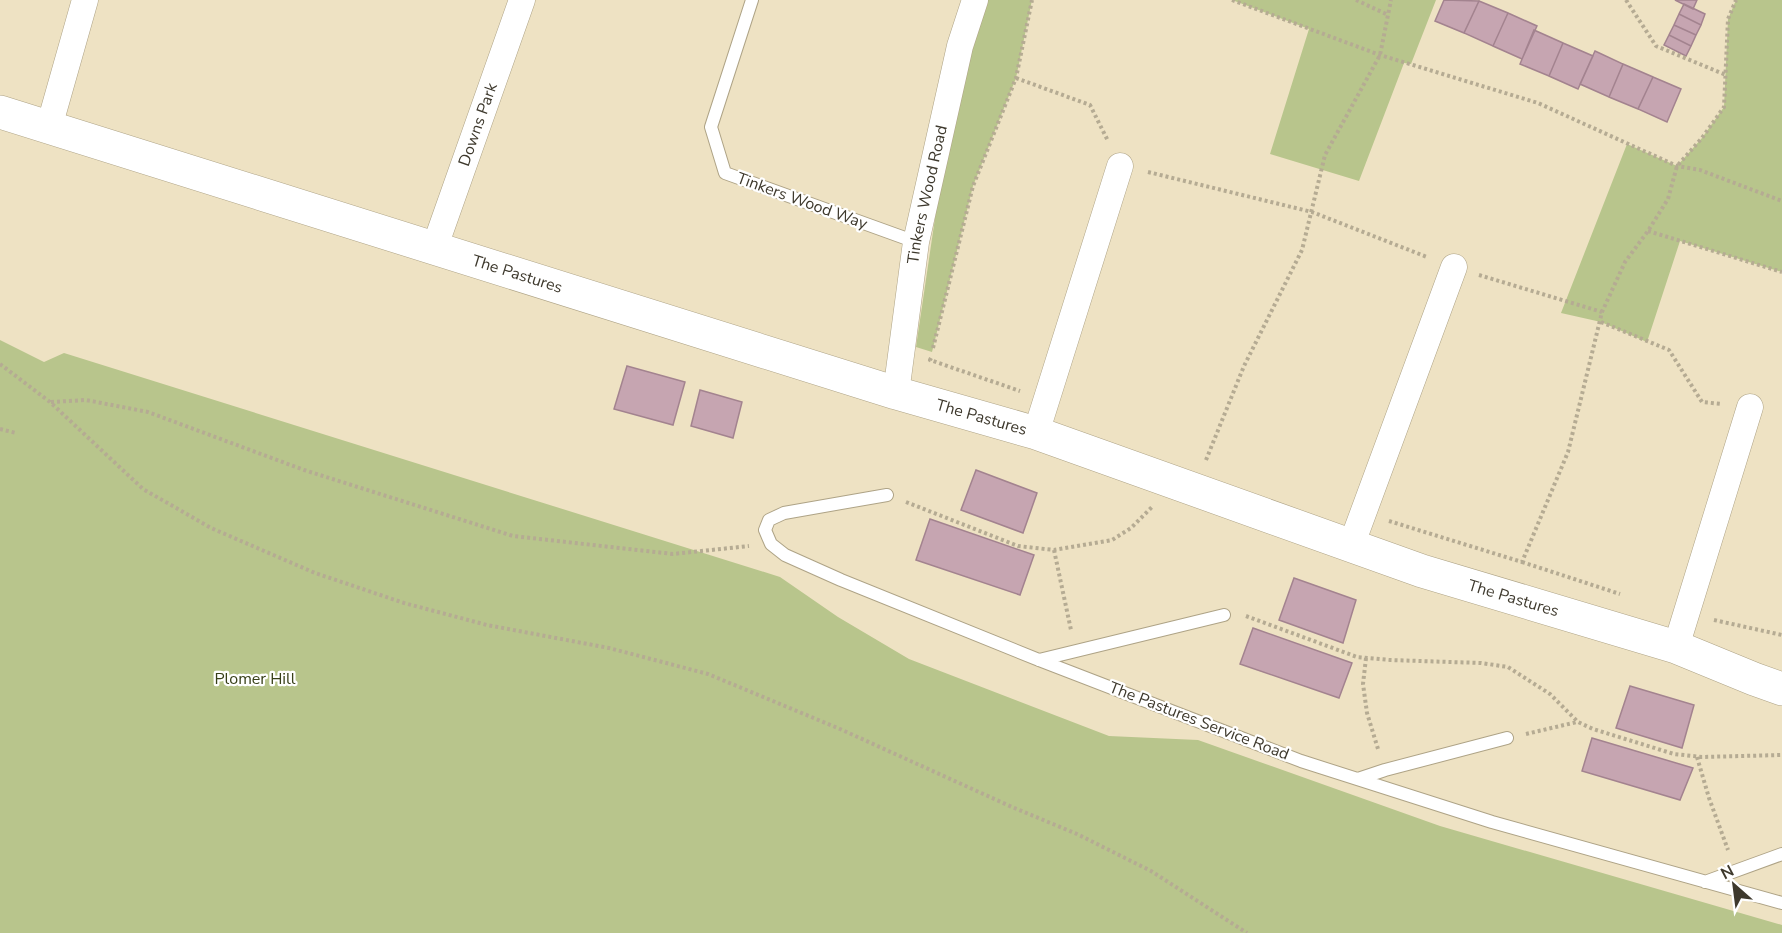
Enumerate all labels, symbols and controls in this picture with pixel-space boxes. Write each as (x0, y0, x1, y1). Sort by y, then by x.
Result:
street label: Downs Park (453, 79, 503, 169)
street label: Tinkers Wood Road (902, 123, 953, 265)
street label: Tinkers Wood Way (734, 167, 871, 235)
street label: The Pastures (469, 250, 565, 299)
street label: The Pastures (933, 394, 1030, 441)
street label: The Pastures (1465, 574, 1561, 622)
park label: Plomer Hill (214, 668, 296, 690)
street label: The Pastures Service Road (1106, 676, 1292, 766)
north arrow (1704, 855, 1764, 915)
text: N (1717, 860, 1738, 885)

